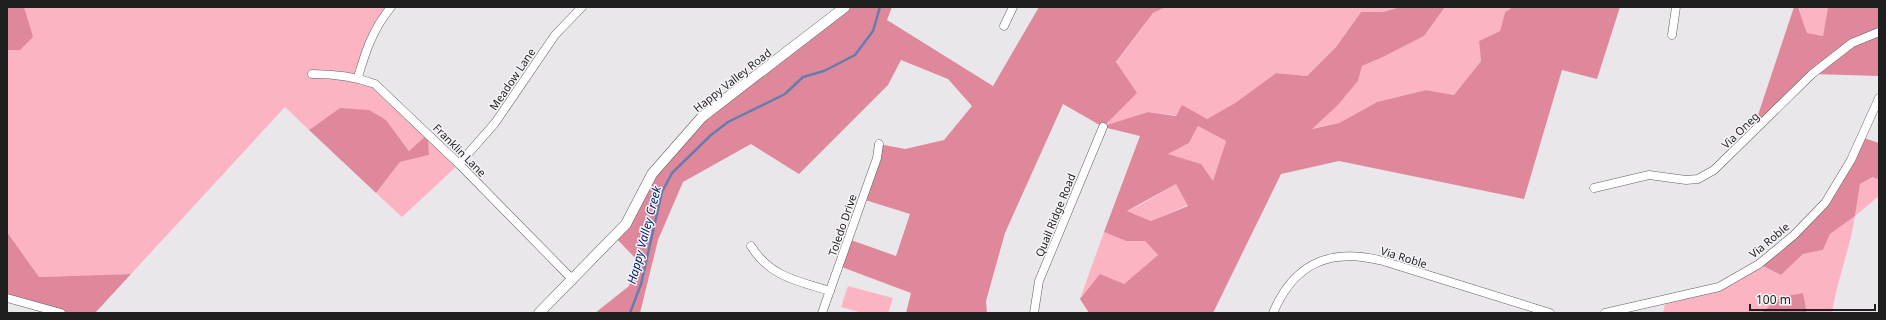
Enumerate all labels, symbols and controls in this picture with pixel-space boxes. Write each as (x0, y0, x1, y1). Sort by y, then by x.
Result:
street label: Meadow Lane (486, 45, 538, 113)
street label: Happy Valley Road (690, 45, 774, 115)
street label: Via Oneg (1718, 108, 1762, 152)
street label: Franklin Lane (430, 120, 490, 180)
street label: Quail Ridge Road (1031, 171, 1079, 259)
water label: Happy Valley Creek (623, 183, 666, 286)
street label: Toledo Drive (824, 192, 860, 258)
street label: Via Roble (1746, 219, 1792, 261)
street label: Via Roble (1379, 243, 1429, 271)
scale bar (1750, 286, 1875, 312)
text: 100 m (1756, 291, 1791, 308)

